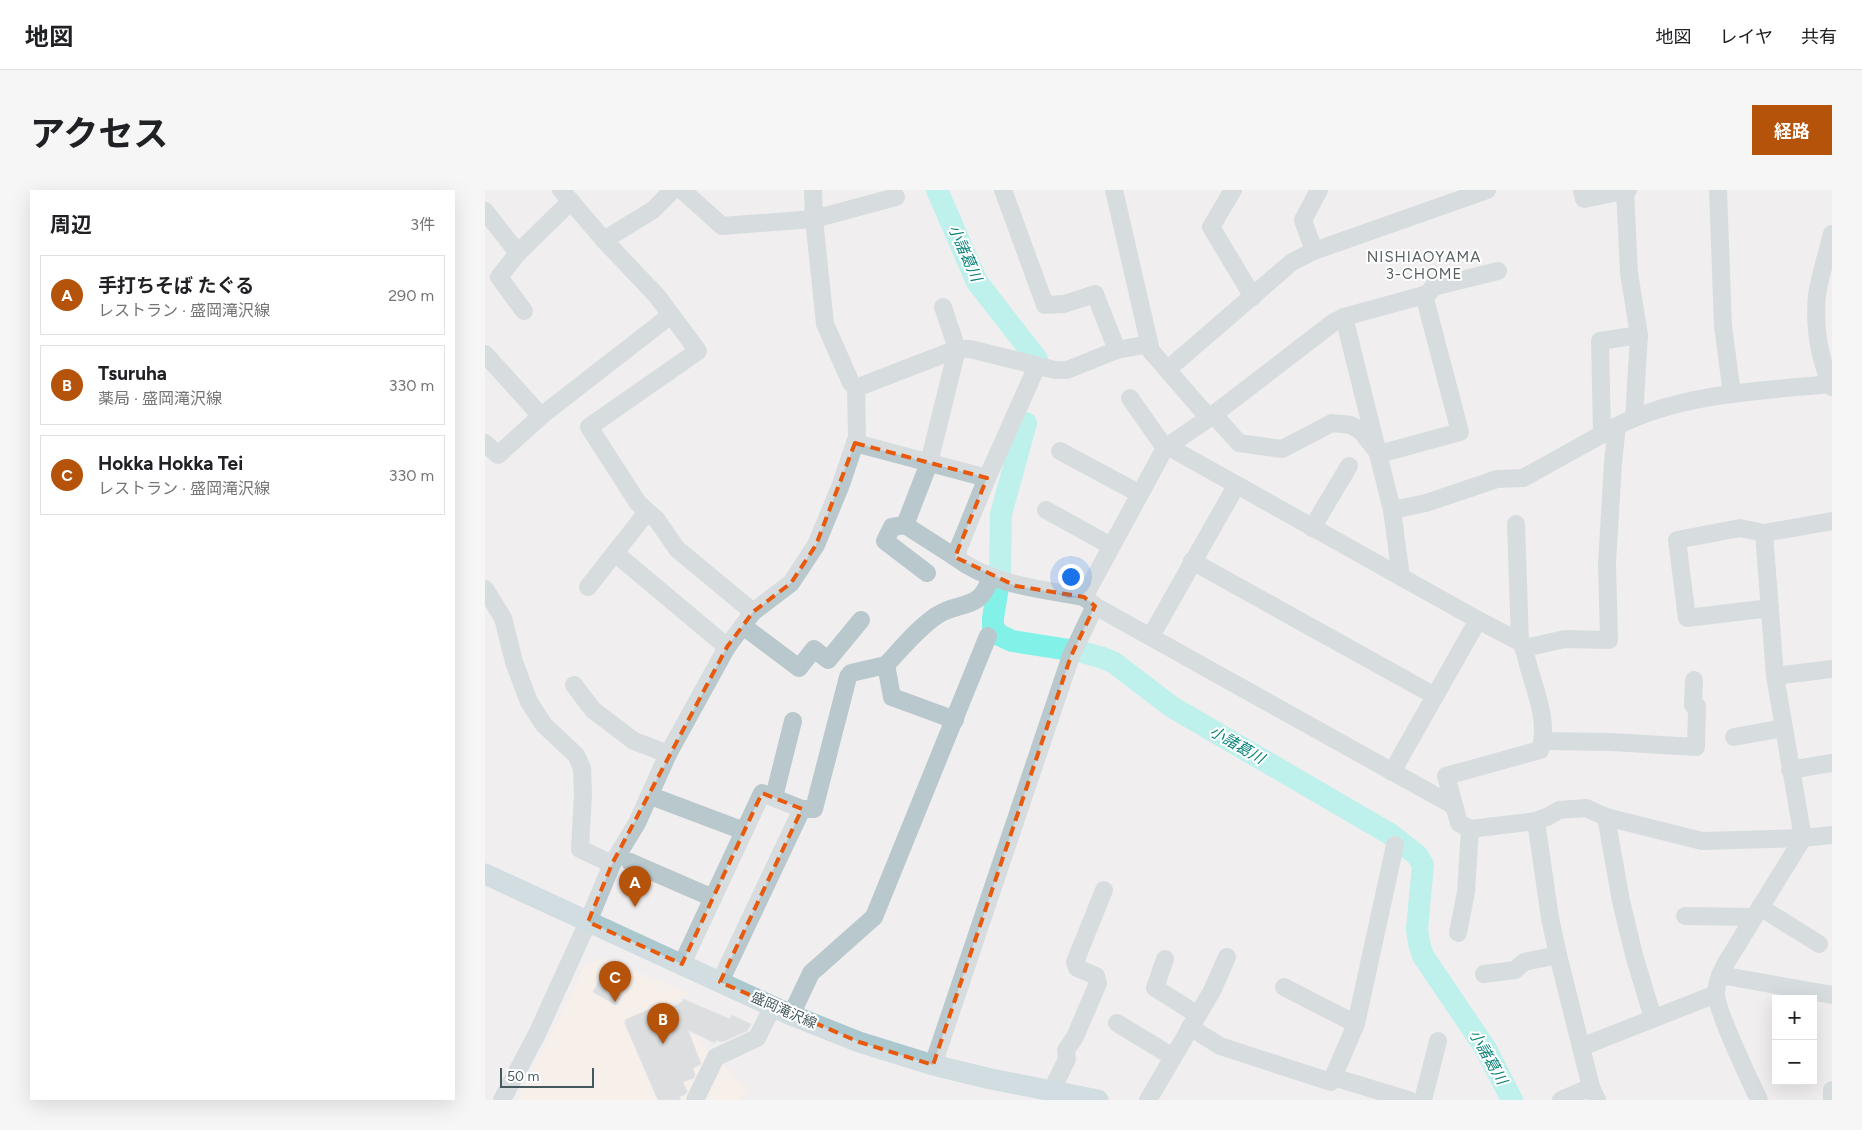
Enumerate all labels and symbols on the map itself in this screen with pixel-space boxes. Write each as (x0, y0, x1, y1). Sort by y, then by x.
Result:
water label: 小諸葛川 (945, 222, 986, 286)
district label: NISHIAOYAMA 3-CHOME (1367, 248, 1481, 283)
your location (1058, 564, 1084, 590)
water label: 小諸葛川 (1207, 722, 1269, 769)
pin: A (619, 866, 651, 907)
pin: C (599, 961, 631, 1002)
street label: 盛岡滝沢線 (748, 988, 819, 1032)
pin: B (647, 1003, 679, 1044)
water label: 小諸葛川 (1465, 1027, 1512, 1089)
scale bar (500, 1065, 594, 1088)

